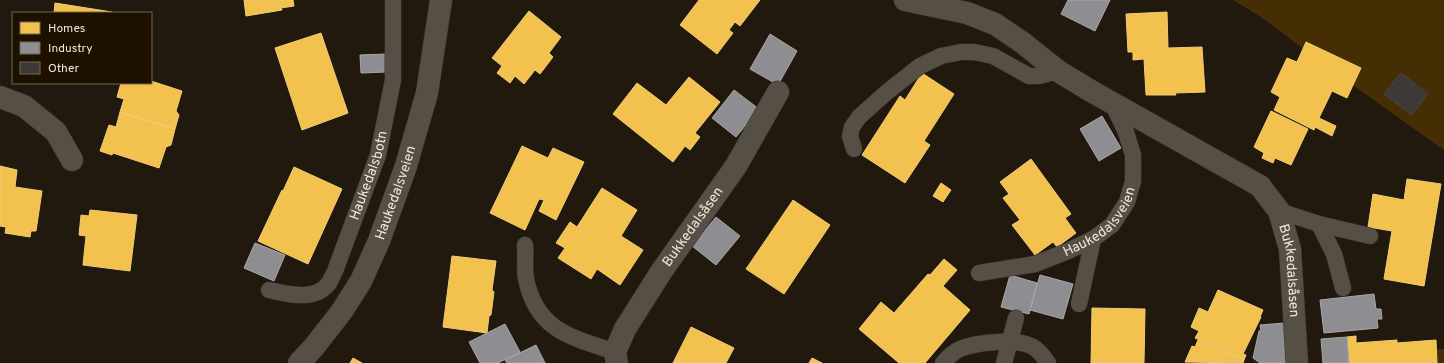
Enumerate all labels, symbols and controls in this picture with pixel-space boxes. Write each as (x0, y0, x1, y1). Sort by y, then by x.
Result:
legend (12, 12, 152, 84)
text: Homes (48, 21, 85, 37)
text: Industry (48, 41, 93, 57)
text: Other (48, 61, 80, 77)
street label: Haukedalsbotn (346, 129, 391, 223)
street label: Haukedalsveien (372, 144, 420, 242)
street label: Bukkedalsåsen (659, 184, 727, 270)
street label: Haukedalsveien (1060, 185, 1139, 261)
street label: Bukkedalsåsen (1275, 222, 1303, 318)

